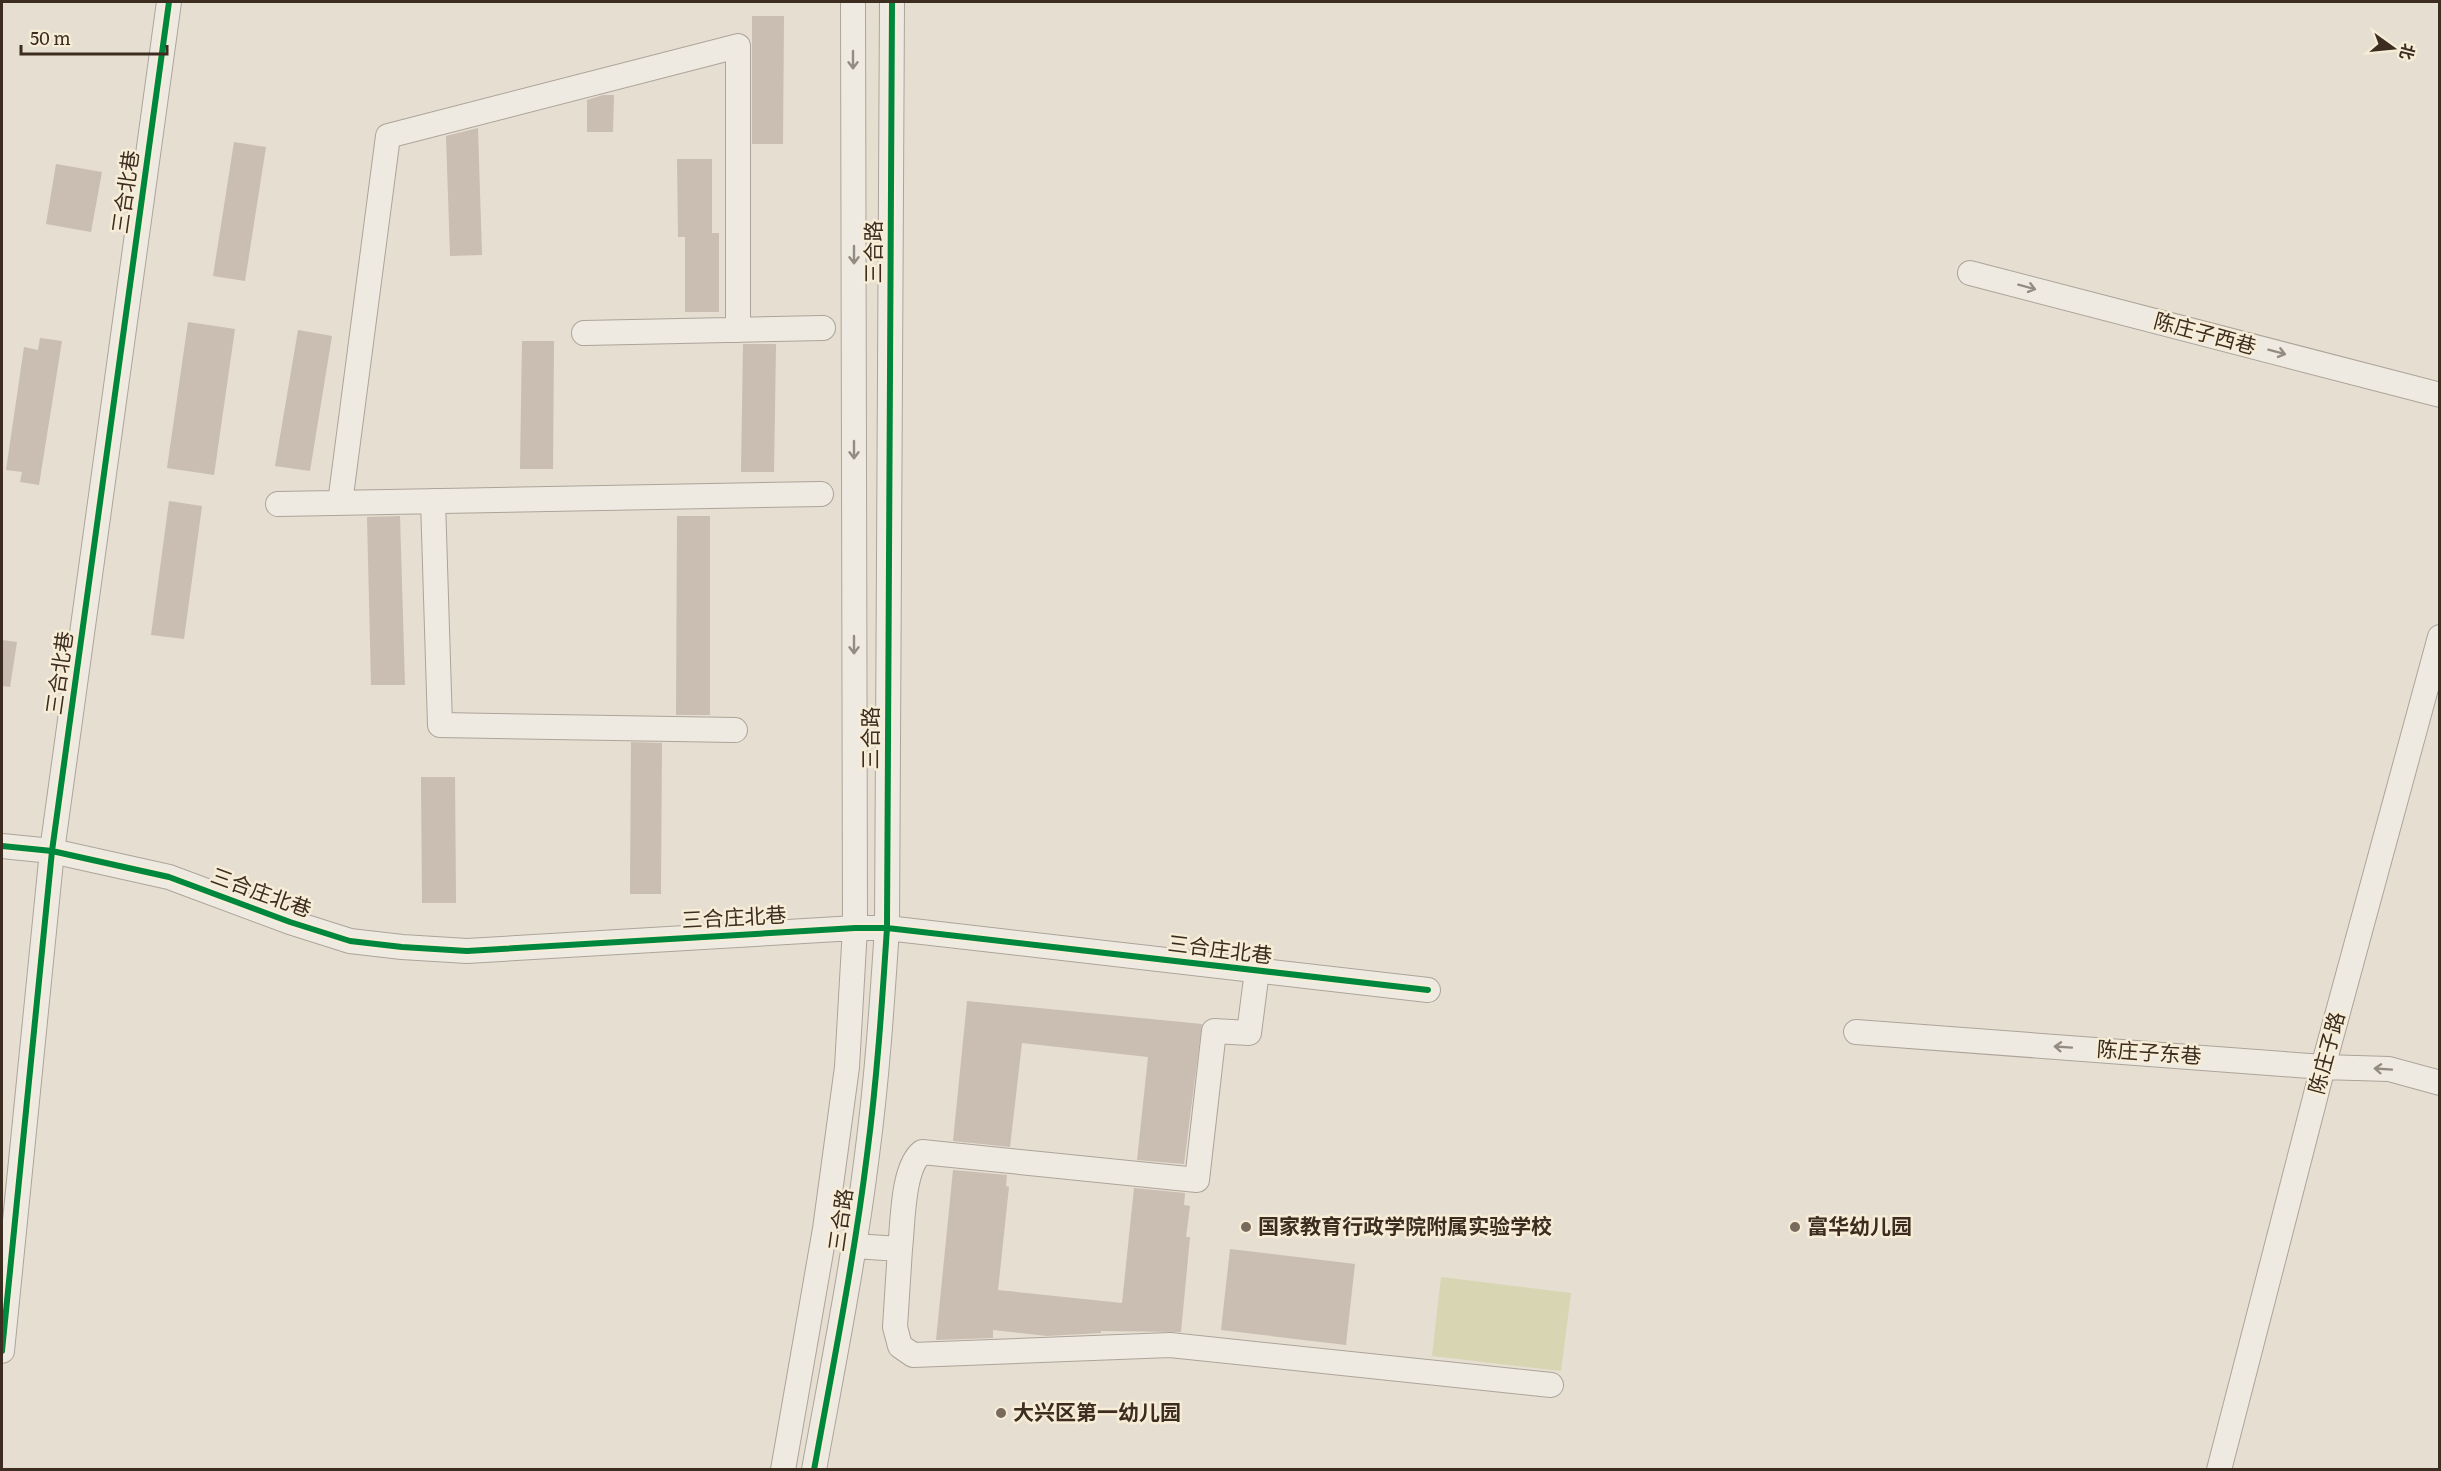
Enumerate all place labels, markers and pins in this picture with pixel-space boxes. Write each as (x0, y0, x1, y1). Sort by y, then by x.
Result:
place label: 国家教育行政学院附属实验学校 (1258, 1209, 1552, 1240)
place label: 富华幼儿园 (1807, 1209, 1912, 1240)
marker: 国家教育行政学院附属实验学校 (1239, 1220, 1253, 1234)
marker: 富华幼儿园 (1788, 1220, 1802, 1234)
place label: 大兴区第一幼儿园 (1013, 1395, 1181, 1426)
marker: 大兴区第一幼儿园 (994, 1406, 1008, 1420)

